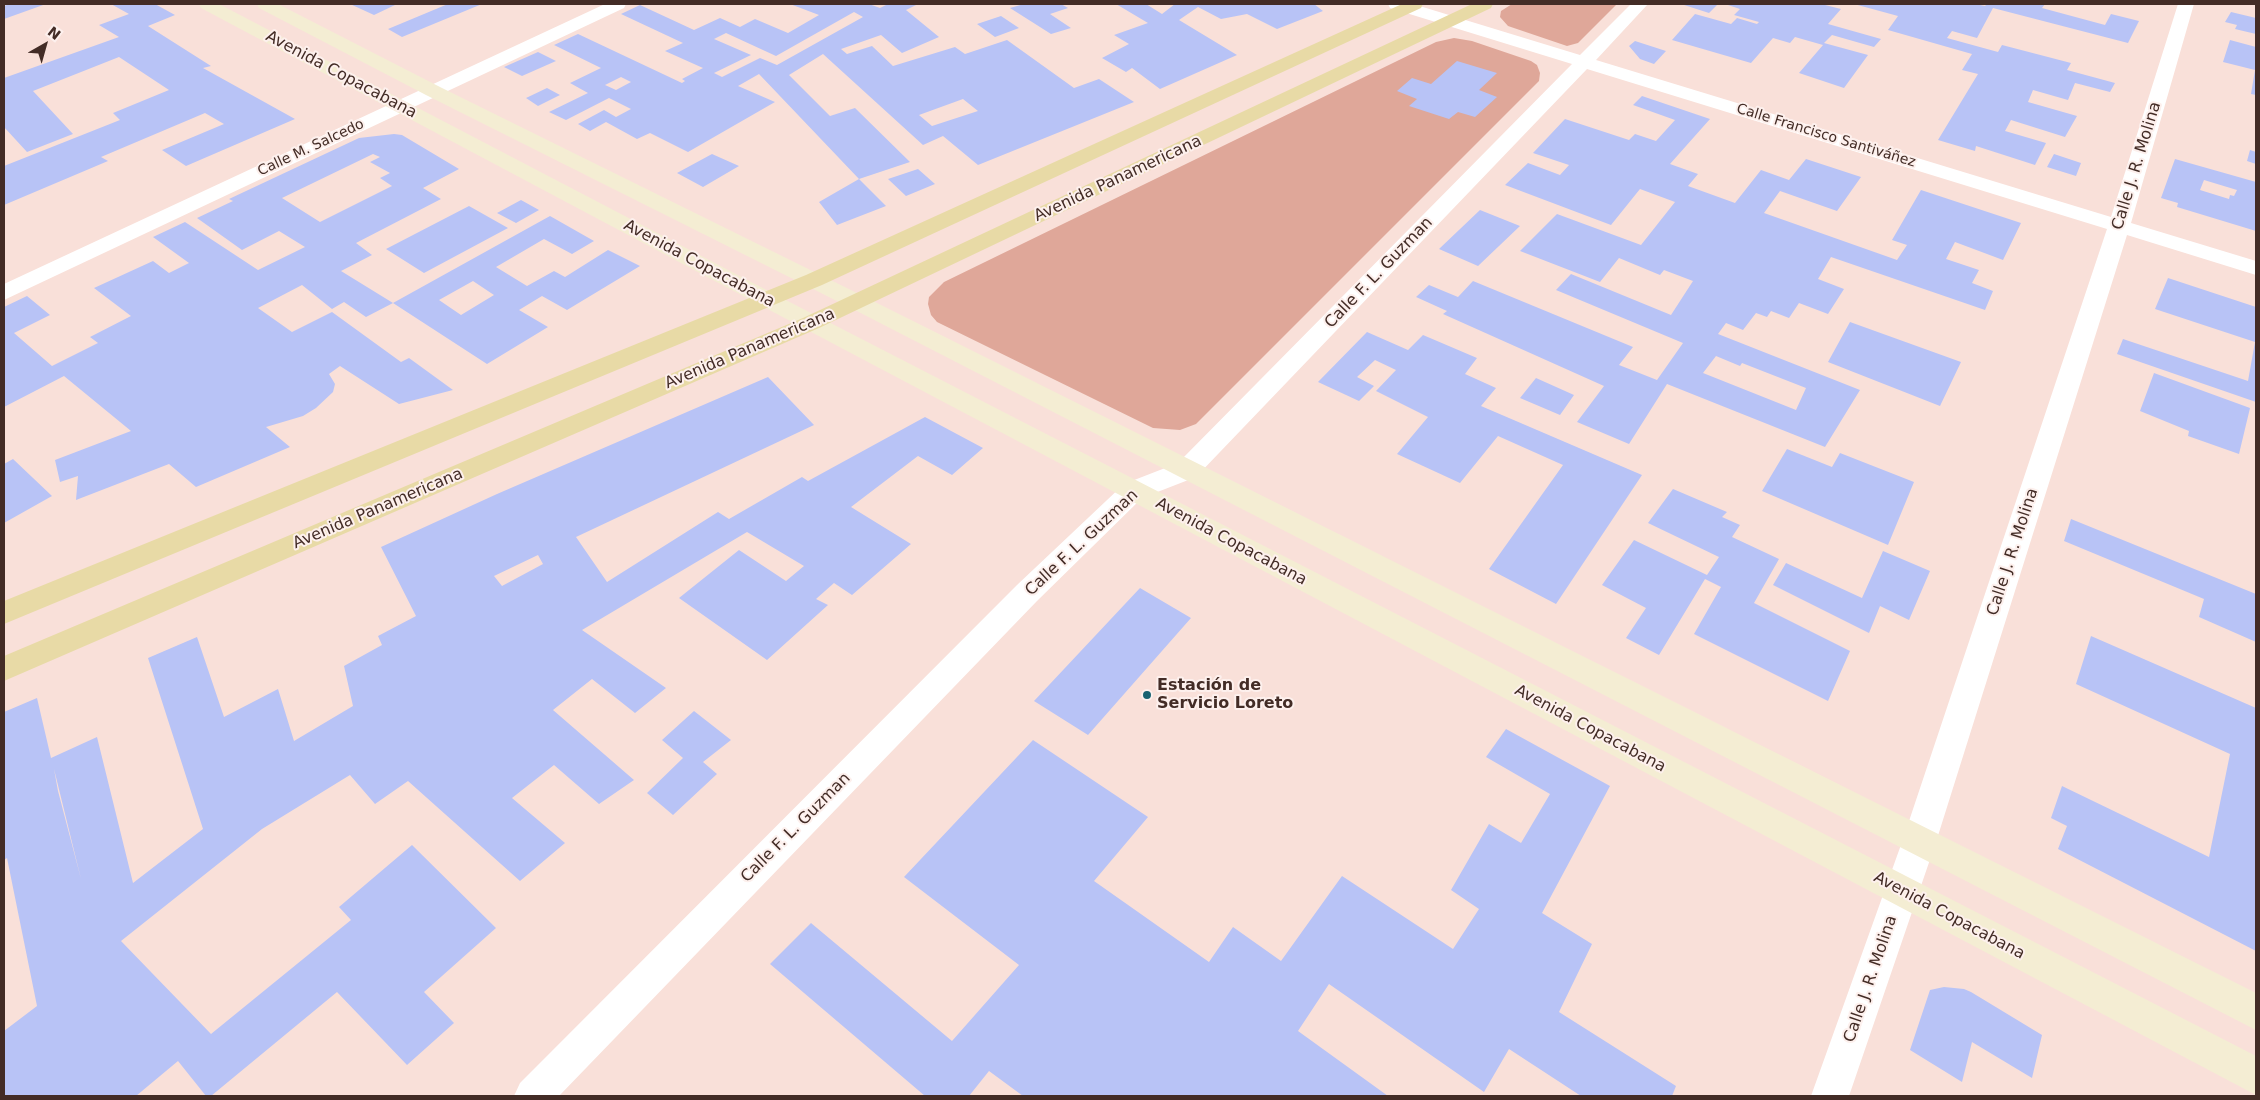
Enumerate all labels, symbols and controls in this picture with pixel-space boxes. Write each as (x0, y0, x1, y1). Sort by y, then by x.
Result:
north arrow (20, 20, 70, 70)
text: N (45, 23, 64, 43)
street label: Avenida Copacabana (262, 27, 420, 123)
street label: Calle J. R. Molina (2108, 100, 2166, 232)
street label: Calle Francisco Santiváñez (1734, 101, 1918, 171)
street label: Calle M. Salcedo (255, 116, 367, 180)
street label: Avenida Panamericana (1031, 132, 1205, 226)
street label: Calle F. L. Guzman (1321, 213, 1437, 333)
street label: Avenida Copacabana (620, 216, 778, 312)
street label: Avenida Panamericana (662, 304, 838, 394)
street label: Avenida Panamericana (290, 464, 466, 554)
street label: Calle F. L. Guzman (1022, 486, 1142, 600)
street label: Calle J. R. Molina (1983, 486, 2043, 618)
street label: Avenida Copacabana (1152, 494, 1310, 590)
place label: Estación de Servicio Loreto (1157, 676, 1293, 714)
street label: Avenida Copacabana (1511, 681, 1669, 777)
marker: Estación de Servicio Loreto (1141, 689, 1153, 701)
street label: Calle F. L. Guzman (737, 769, 855, 887)
street label: Avenida Copacabana (1870, 868, 2028, 964)
street label: Calle J. R. Molina (1840, 913, 1902, 1045)

